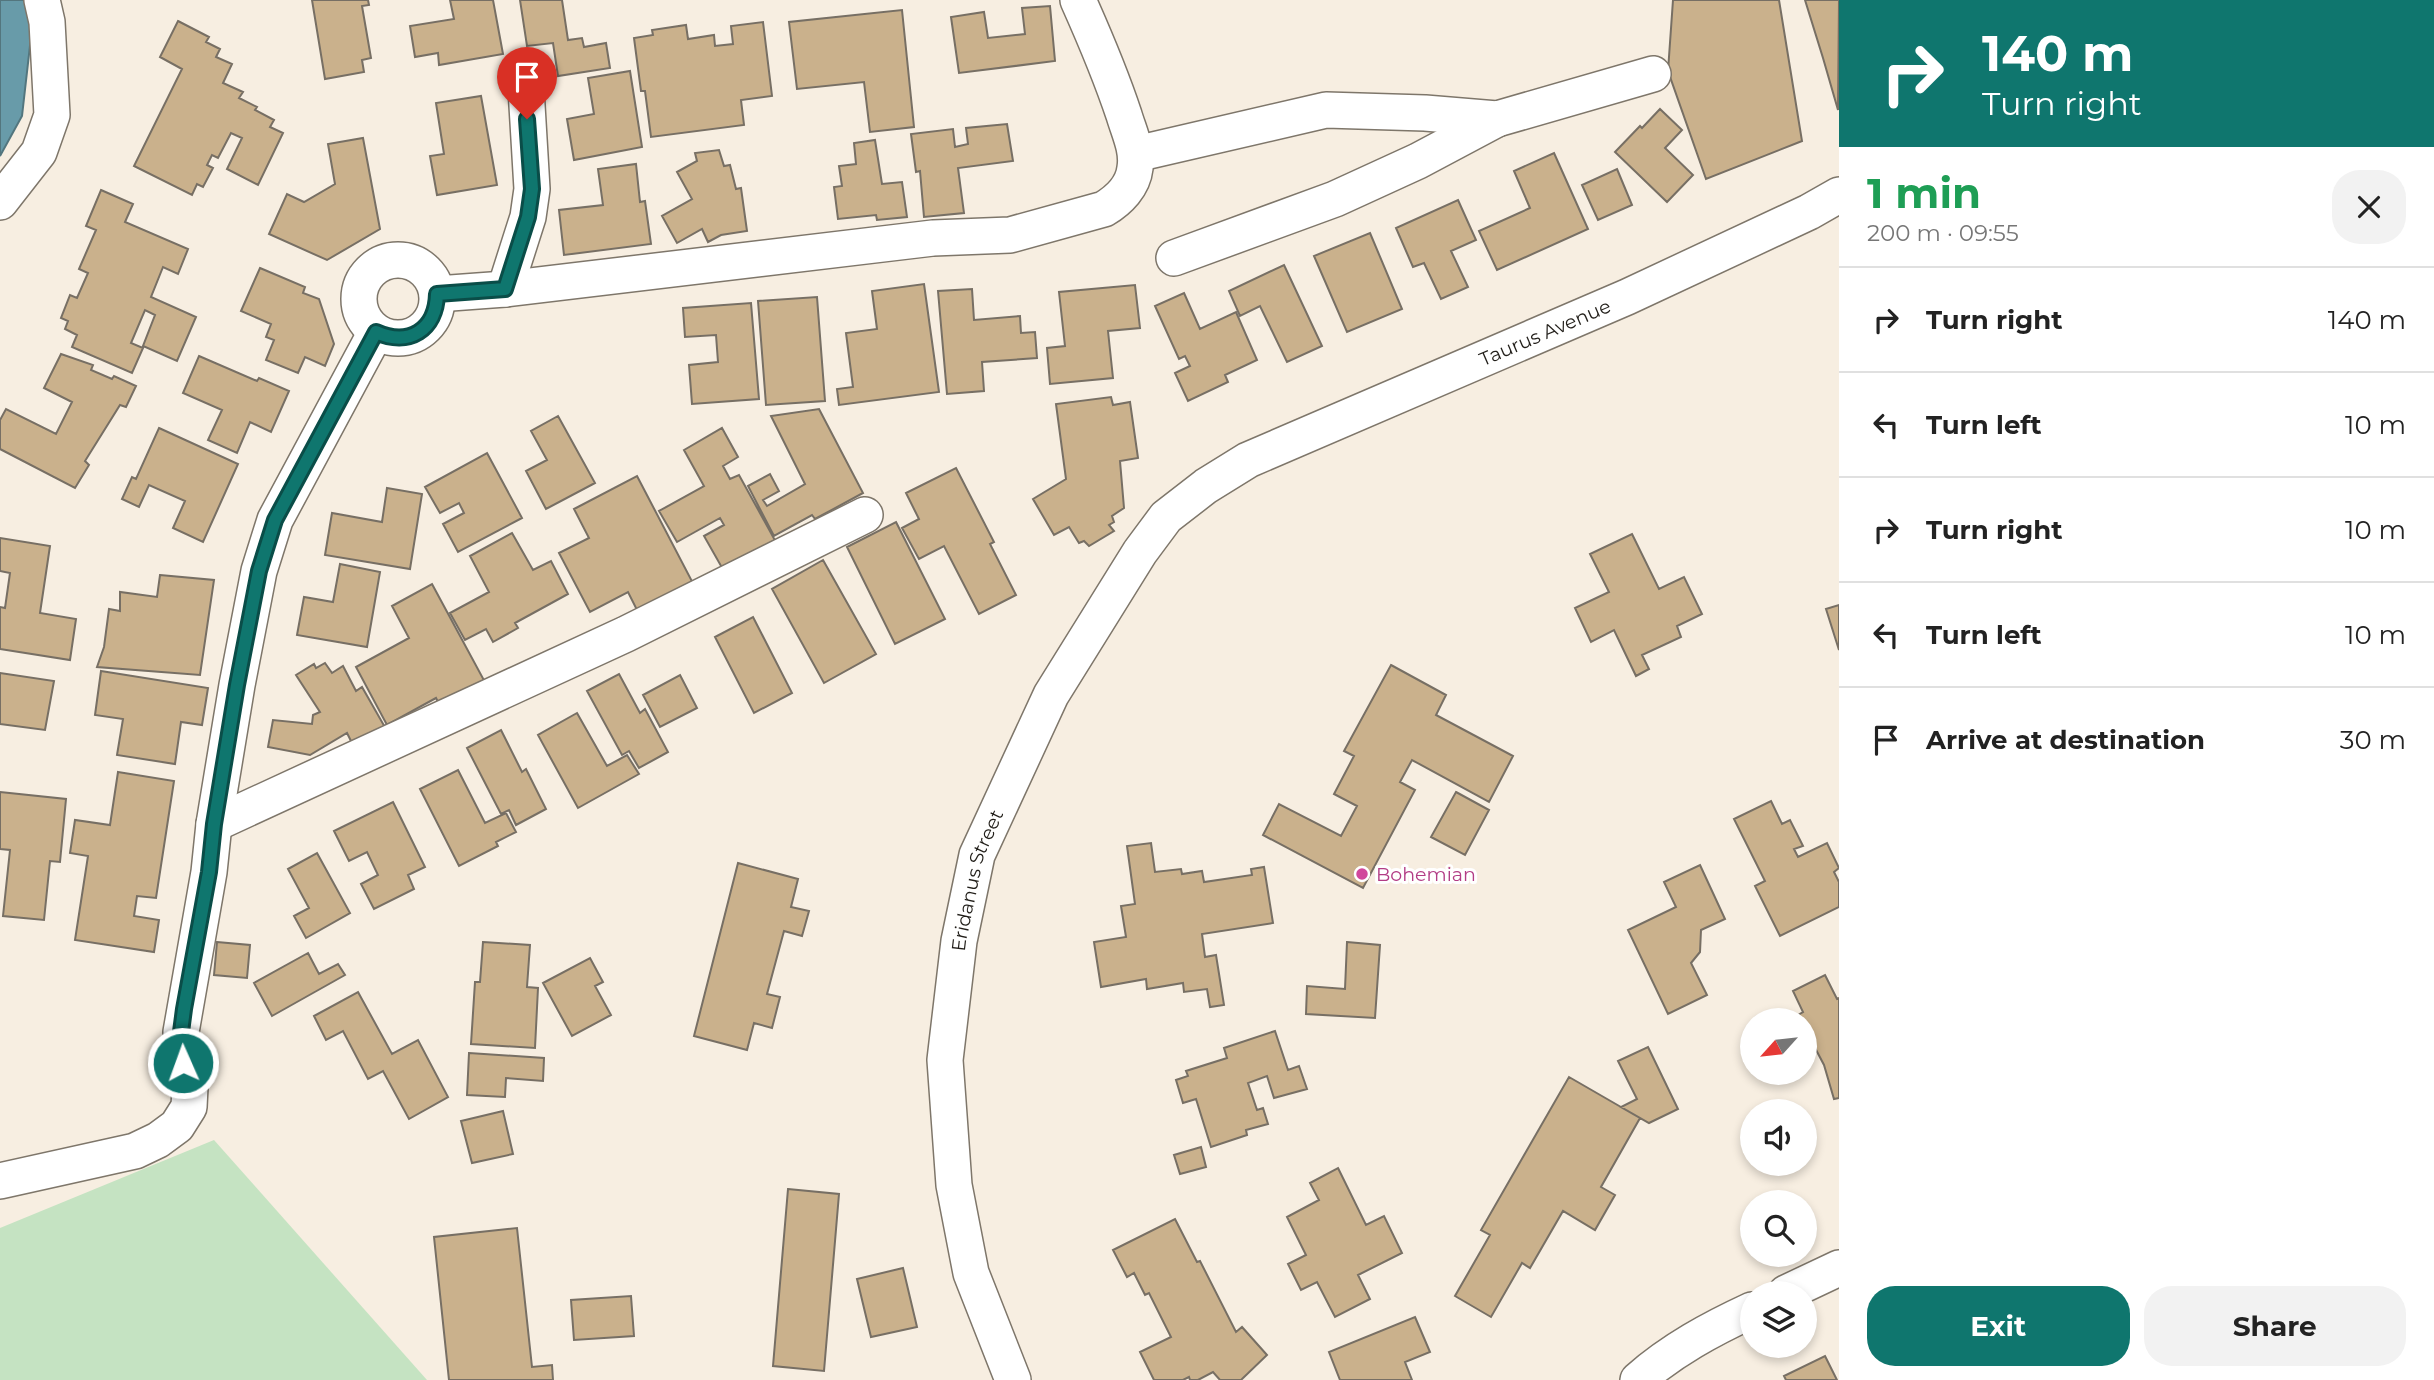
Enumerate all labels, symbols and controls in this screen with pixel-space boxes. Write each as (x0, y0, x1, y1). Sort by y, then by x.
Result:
text: 140 m (1982, 24, 2134, 83)
icon: right (1867, 28, 1958, 119)
pin (497, 47, 557, 119)
icon: arrive (508, 58, 546, 96)
text: Turn right (1982, 84, 2142, 123)
text: 1 min (1867, 167, 1981, 219)
button: close (2332, 170, 2406, 244)
text: 200 m · 09:55 (1867, 219, 2019, 247)
street label: Taurus Avenue (1476, 294, 1614, 371)
icon: right (1867, 301, 1905, 339)
text: Turn right (1926, 304, 2062, 336)
text: 140 m (2328, 304, 2406, 336)
icon: left (1867, 406, 1905, 444)
text: Turn left (1926, 409, 2042, 441)
text: 10 m (2345, 409, 2406, 441)
icon: right (1867, 511, 1905, 549)
text: Turn right (1926, 514, 2062, 546)
text: 10 m (2345, 514, 2406, 546)
icon: left (1867, 616, 1905, 654)
text: Turn left (1926, 619, 2042, 651)
text: 10 m (2345, 619, 2406, 651)
icon: arrive (1867, 721, 1905, 759)
text: Arrive at destination (1926, 724, 2205, 756)
text: 30 m (2340, 724, 2406, 756)
street label: Eridanus Street (946, 806, 1008, 952)
place label: Bohemian (1376, 863, 1476, 886)
marker: Bohemian (1354, 866, 1370, 882)
north arrow (1740, 1008, 1816, 1085)
map controls (1740, 1008, 1817, 1358)
position arrow (146, 1026, 220, 1100)
button: sound (1740, 1099, 1817, 1176)
button: search (1740, 1190, 1817, 1267)
button: layers (1740, 1281, 1817, 1358)
button: Exit (1867, 1286, 2130, 1366)
button: Share (2144, 1286, 2406, 1366)

